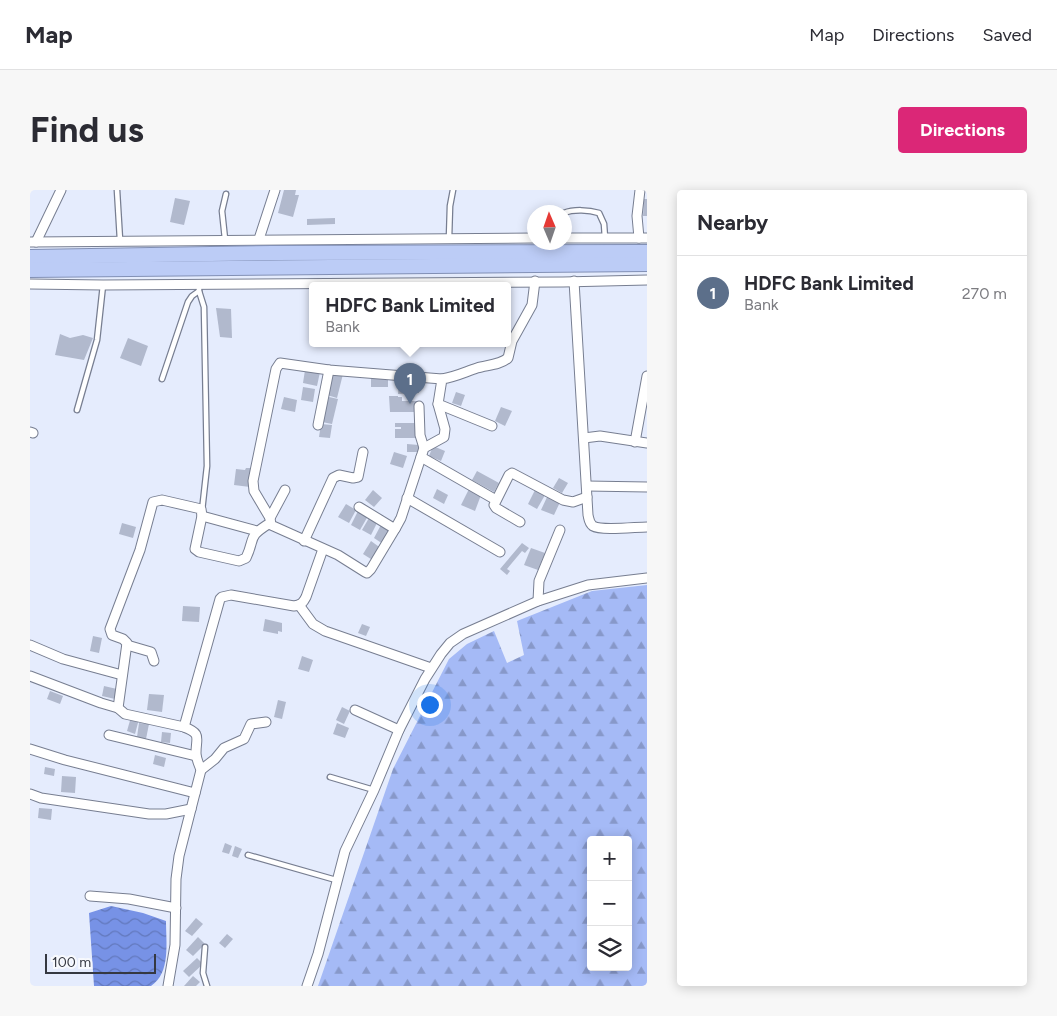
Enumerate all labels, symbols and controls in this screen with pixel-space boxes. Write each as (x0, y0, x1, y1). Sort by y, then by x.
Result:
text: Map (25, 20, 73, 49)
text: Map (809, 24, 844, 46)
text: Directions (872, 24, 954, 46)
text: Saved (982, 24, 1032, 46)
button: Directions (898, 107, 1027, 153)
text: Find us (30, 109, 144, 151)
north arrow (527, 205, 572, 250)
text: Nearby (697, 210, 768, 235)
text: HDFC Bank Limited (744, 272, 914, 295)
popup (309, 282, 511, 347)
text: 1 (710, 284, 716, 303)
text: 270 m (962, 284, 1007, 303)
text: HDFC Bank Limited (325, 294, 495, 317)
text: Bank (744, 295, 779, 314)
text: Bank (325, 317, 360, 336)
pin: 1 (394, 363, 426, 404)
your location (417, 692, 443, 718)
map controls (587, 836, 632, 971)
button: + (587, 836, 632, 881)
button: − (587, 881, 632, 926)
button: layers (587, 926, 632, 971)
scale bar (45, 951, 156, 974)
text: 100 m (52, 954, 91, 971)

